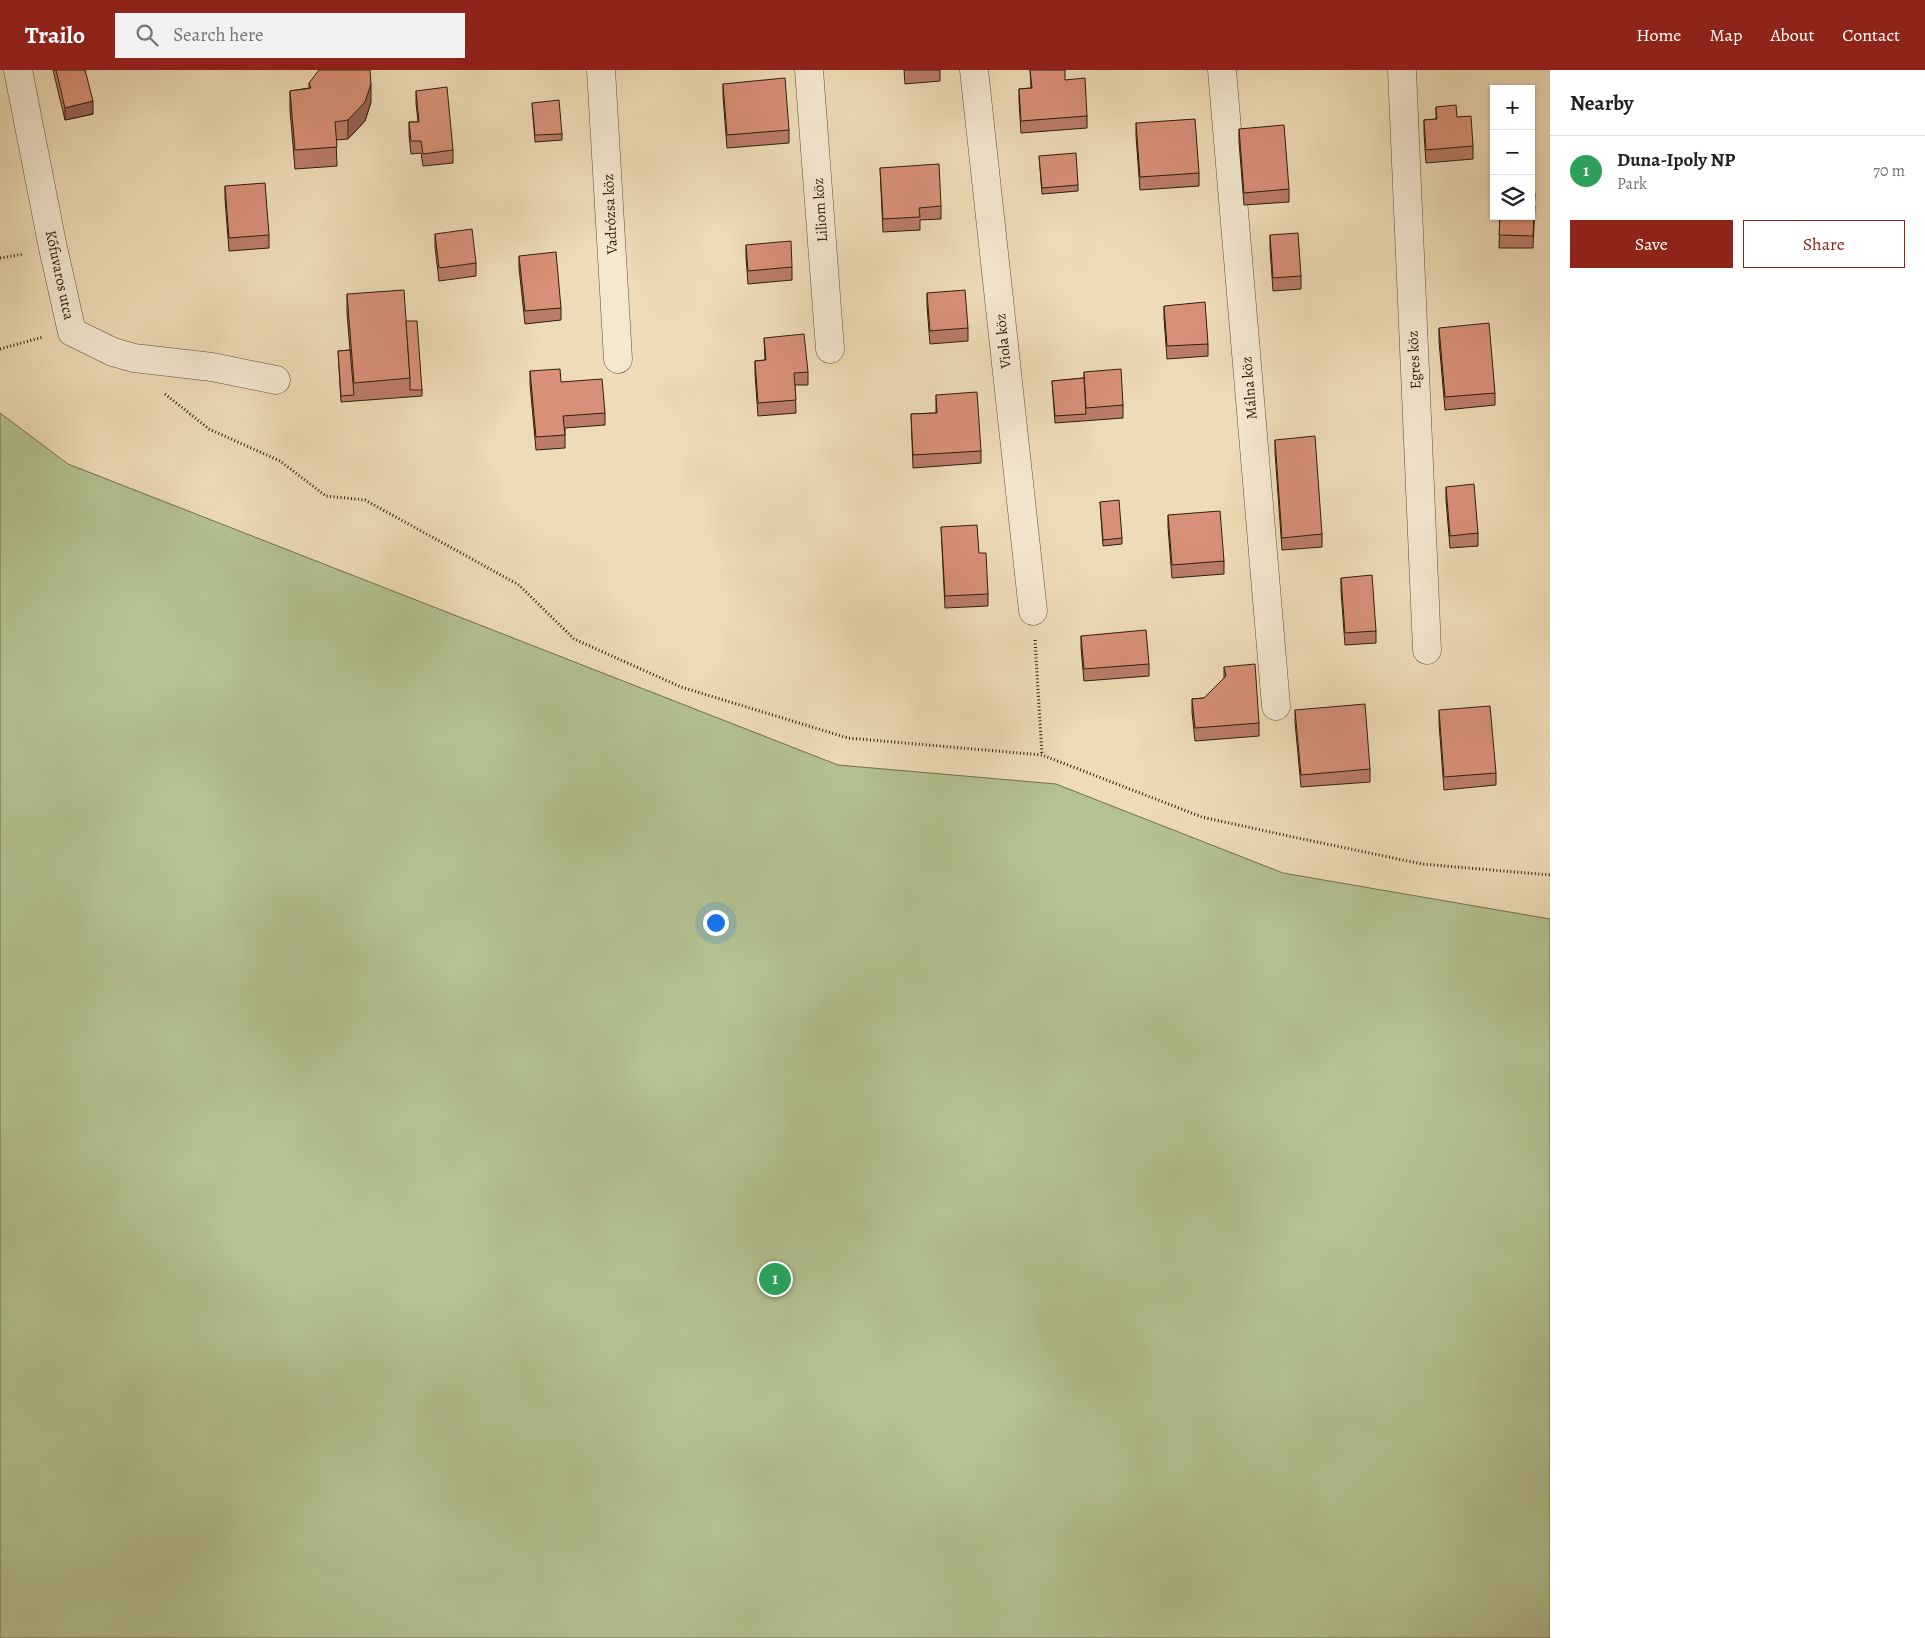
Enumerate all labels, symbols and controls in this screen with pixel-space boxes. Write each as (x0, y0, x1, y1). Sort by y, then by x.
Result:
search box (115, 13, 465, 58)
text: Trailo (25, 19, 85, 51)
icon: search (133, 21, 161, 49)
text: Search here (173, 22, 264, 48)
text: Home (1636, 23, 1681, 47)
text: Map (1709, 23, 1742, 47)
text: About (1770, 23, 1814, 47)
text: Contact (1842, 23, 1900, 47)
map controls (1490, 85, 1535, 220)
button: + (1490, 85, 1535, 130)
text: Nearby (1570, 89, 1633, 117)
button: − (1490, 130, 1535, 175)
text: Duna-Ipoly NP (1617, 147, 1735, 173)
text: 1 (1583, 160, 1589, 182)
text: 70 m (1873, 160, 1905, 182)
street label: Vadrózsa köz (598, 173, 622, 256)
text: Park (1617, 173, 1647, 195)
button: layers (1490, 175, 1535, 220)
street label: Liliom köz (808, 177, 832, 243)
button: Save (1570, 220, 1733, 268)
button: Share (1743, 220, 1905, 268)
street label: Kőfuvaros utca (41, 228, 79, 322)
street label: Viola köz (990, 312, 1016, 371)
street label: Egres köz (1402, 330, 1426, 390)
street label: Málna köz (1236, 356, 1262, 420)
your location (703, 910, 729, 936)
pin: 1 (759, 1260, 791, 1298)

